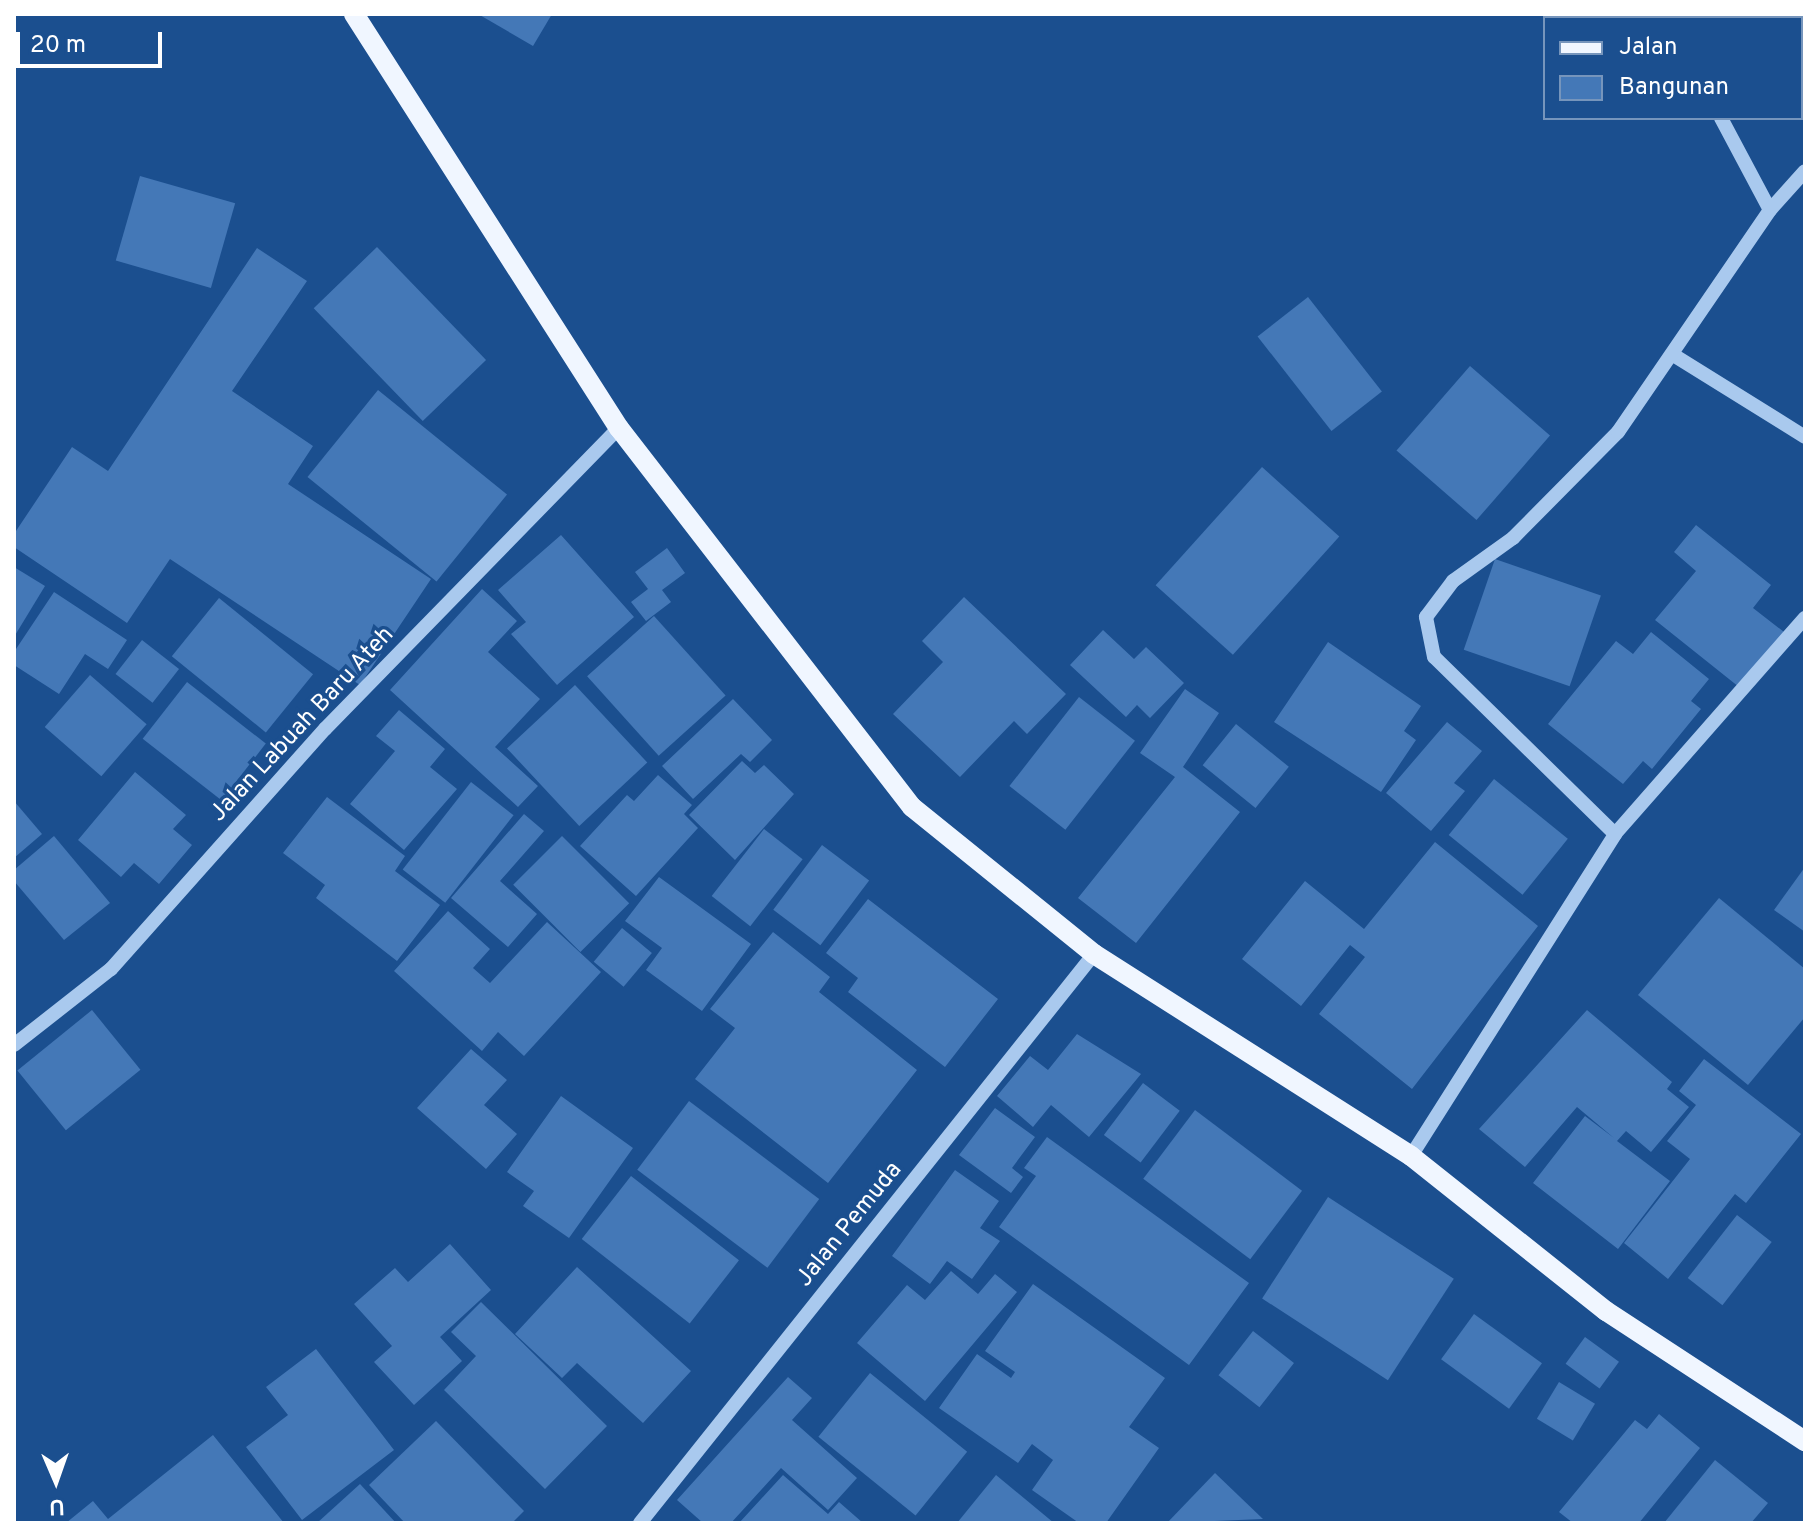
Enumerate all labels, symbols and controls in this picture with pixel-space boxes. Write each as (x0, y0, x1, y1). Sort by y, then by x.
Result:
scale bar (20, 16, 166, 66)
legend (1543, 16, 1803, 120)
text: 20 m (30, 31, 86, 61)
text: Jalan (1619, 33, 1677, 63)
text: Bangunan (1619, 73, 1729, 103)
street label: Jalan Labuah Baru Ateh (205, 621, 401, 829)
street label: Jalan Pemuda (791, 1157, 909, 1293)
north arrow (16, 1441, 96, 1521)
text: U (49, 1492, 65, 1519)

